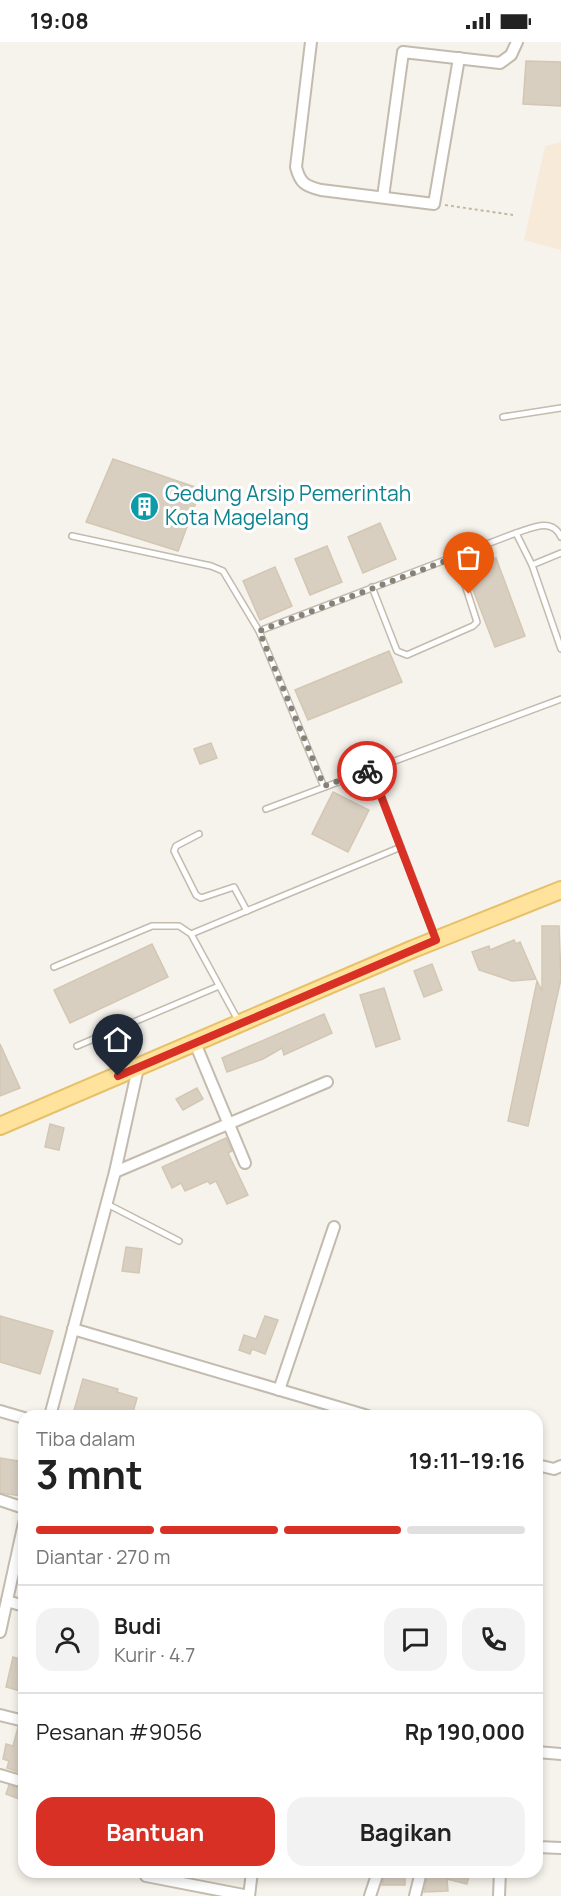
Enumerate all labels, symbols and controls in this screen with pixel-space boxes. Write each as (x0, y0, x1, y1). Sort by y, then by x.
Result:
text: 19:08 (30, 6, 89, 36)
place label: Gedung Arsip Pemerintah Kota Magelang (165, 479, 411, 531)
building icon: Gedung Arsip Pemerintah Kota Magelang (128, 490, 160, 522)
pin (443, 532, 494, 594)
icon: bag (452, 541, 485, 574)
courier (337, 741, 397, 801)
icon: bike (351, 755, 384, 788)
pin (92, 1014, 143, 1076)
icon: home (101, 1023, 134, 1056)
text: Tiba dalam (36, 1425, 135, 1452)
text: 19:11–19:16 (409, 1446, 525, 1476)
text: 3 mnt (36, 1447, 143, 1501)
text: Diantar · 270 m (36, 1543, 171, 1570)
button: person (36, 1608, 99, 1671)
button: chat (384, 1608, 447, 1671)
button: phone (462, 1608, 525, 1671)
text: Budi (114, 1611, 161, 1641)
text: Kurir · 4.7 (114, 1641, 195, 1668)
text: Pesanan #9056 (36, 1717, 202, 1747)
text: Rp 190,000 (405, 1717, 525, 1747)
button: Bantuan (36, 1797, 275, 1866)
button: Bagikan (287, 1797, 525, 1866)

